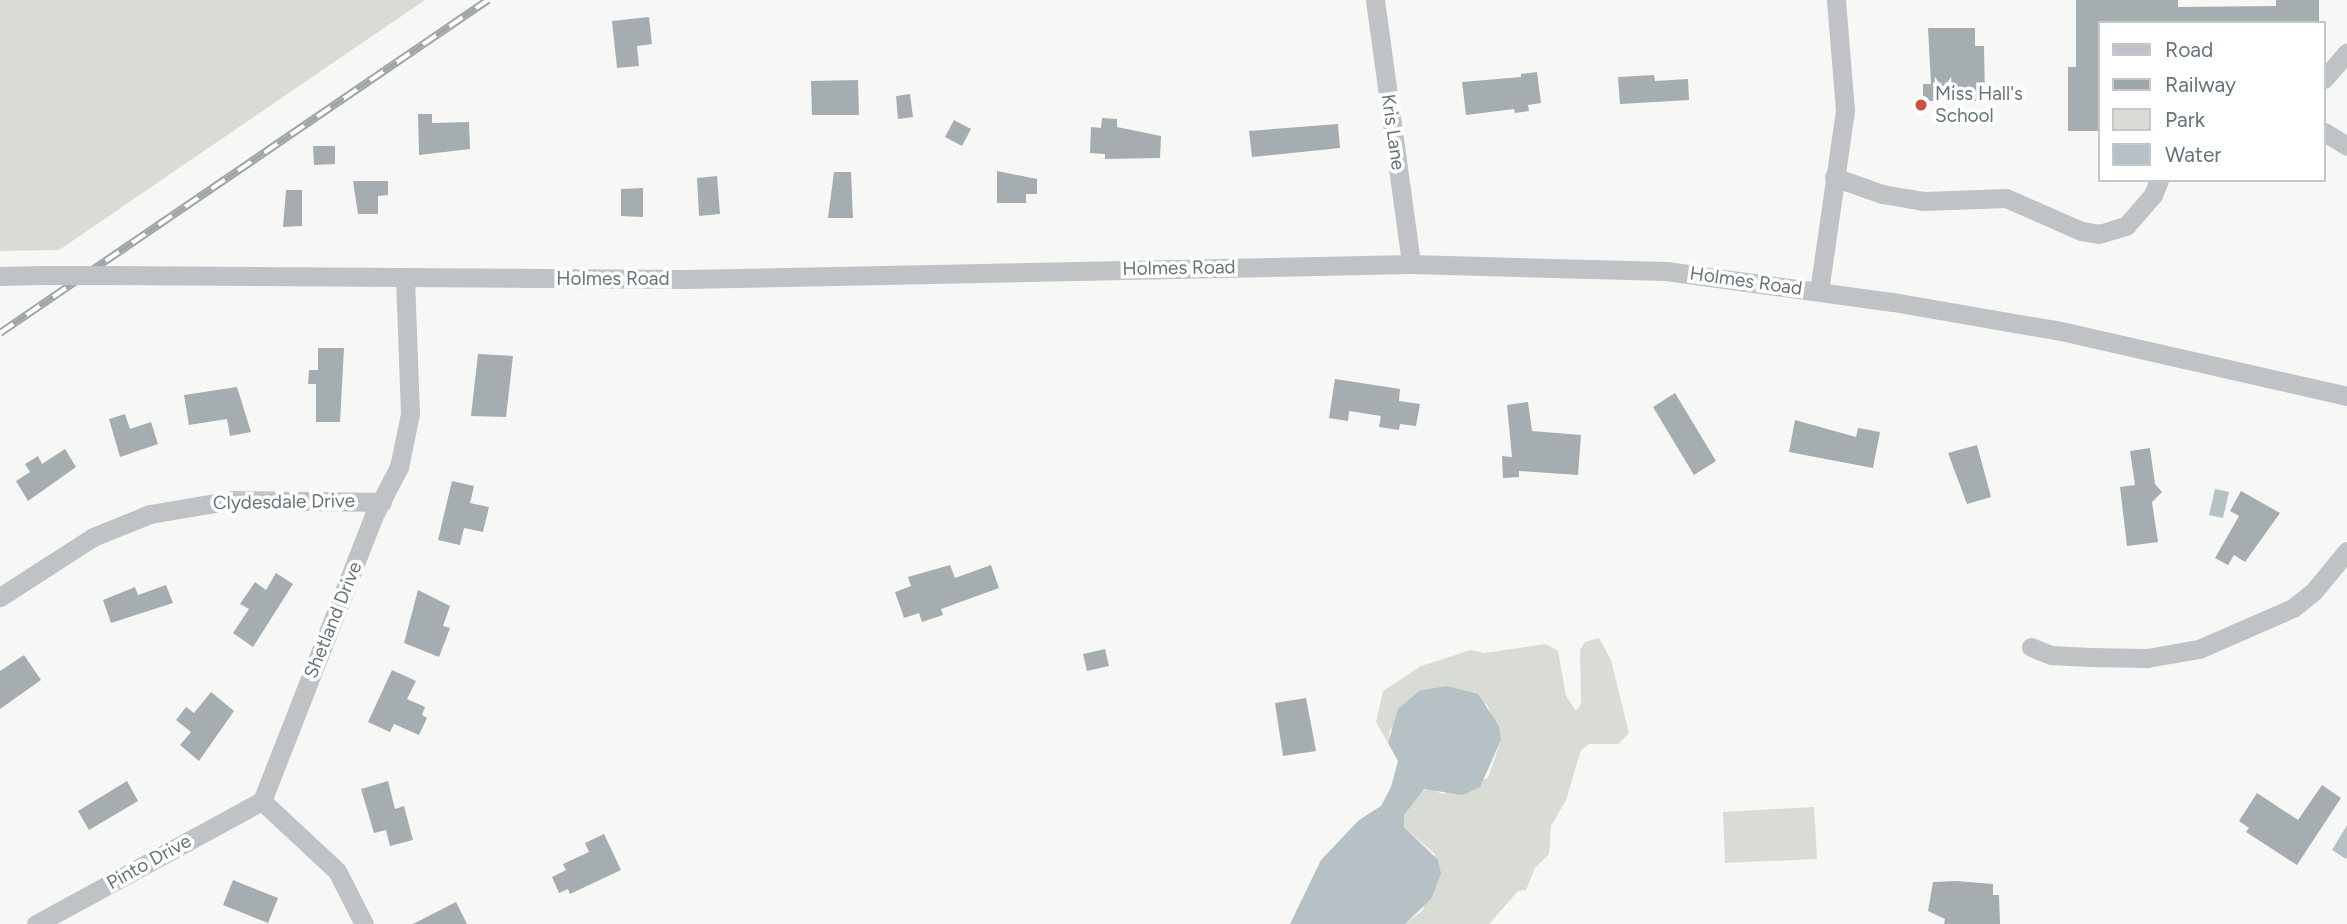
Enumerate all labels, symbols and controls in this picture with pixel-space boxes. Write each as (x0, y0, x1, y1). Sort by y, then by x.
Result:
legend (2098, 21, 2326, 182)
text: Road (2165, 37, 2213, 62)
text: Railway (2165, 72, 2236, 97)
place label: Miss Hall's School (1935, 83, 2023, 127)
street label: Kris Lane (1376, 93, 1410, 171)
marker: Miss Hall's School (1913, 97, 1929, 113)
text: Park (2165, 107, 2205, 132)
text: Water (2165, 142, 2221, 167)
street label: Holmes Road (1122, 256, 1236, 280)
street label: Holmes Road (1688, 262, 1804, 300)
street label: Holmes Road (556, 268, 670, 290)
street label: Clydesdale Drive (213, 489, 355, 515)
street label: Shetland Drive (299, 558, 367, 682)
street label: Pinto Drive (103, 830, 195, 894)

